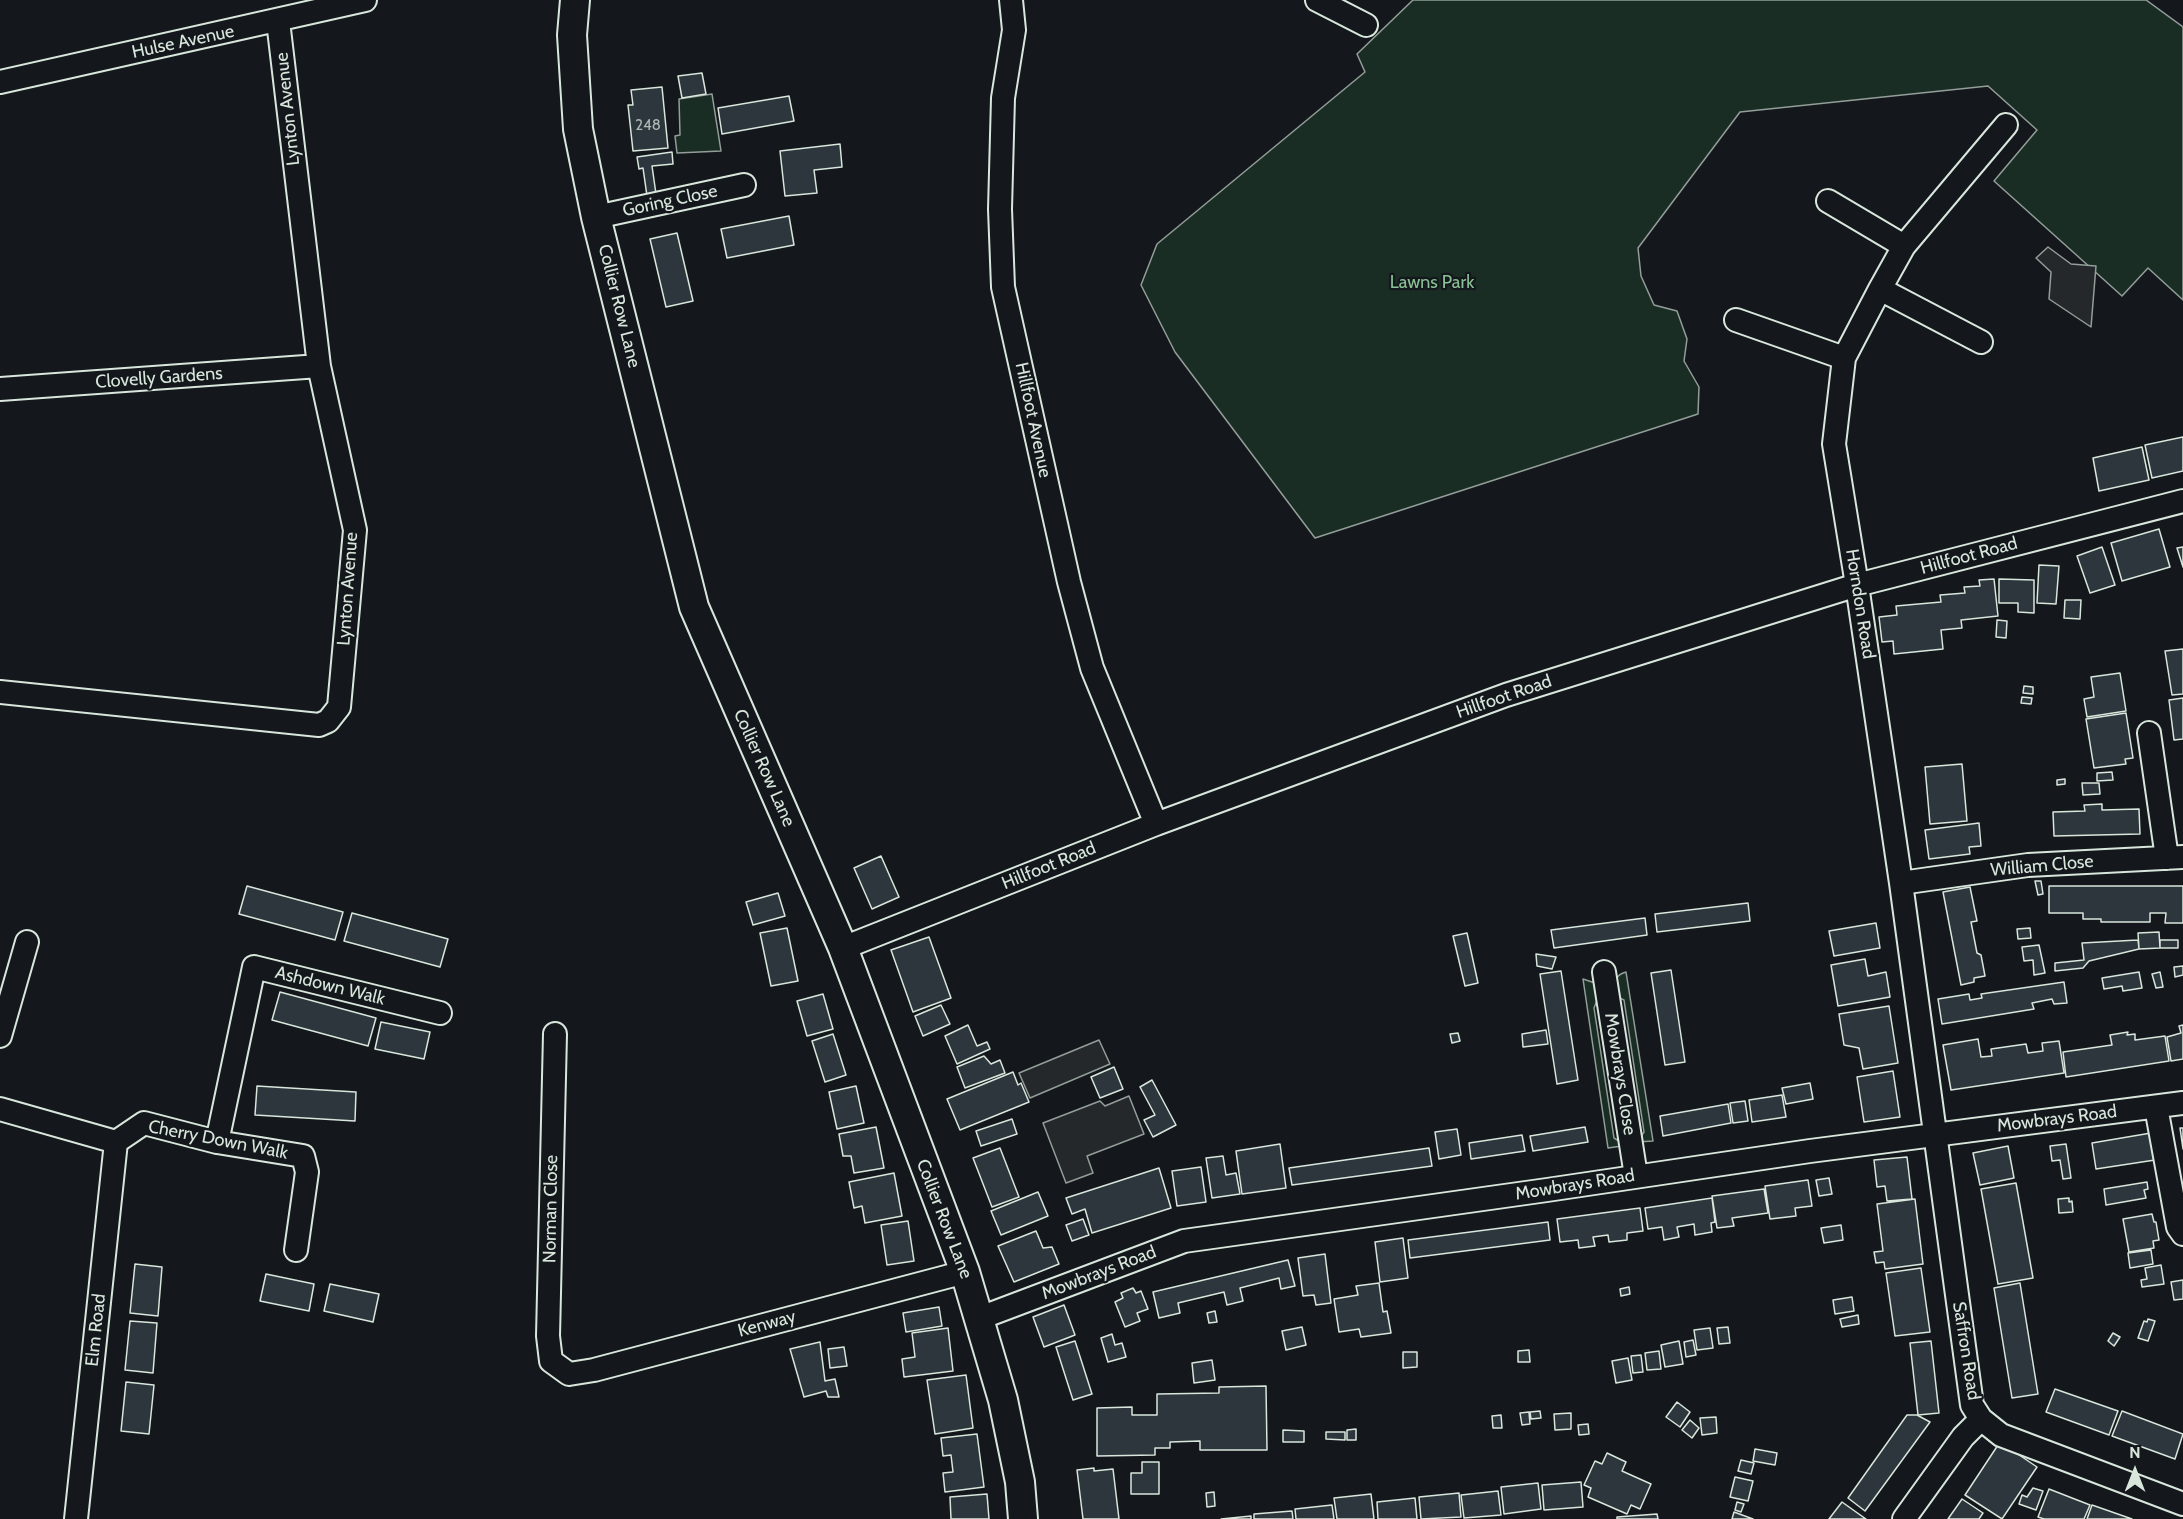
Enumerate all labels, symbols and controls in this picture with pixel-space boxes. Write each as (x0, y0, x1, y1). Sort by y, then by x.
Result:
street label: Hulse Avenue (130, 21, 236, 63)
street label: Lynton Avenue (271, 51, 305, 167)
house number: 248 (635, 117, 661, 135)
street label: Goring Close (621, 180, 719, 222)
street label: Collier Row Lane (593, 242, 645, 370)
park label: Lawns Park (1390, 272, 1474, 294)
street label: Hillfoot Avenue (1010, 360, 1056, 480)
street label: Clovelly Gardens (95, 363, 223, 393)
street label: Lynton Avenue (333, 532, 363, 646)
street label: Hillfoot Road (1918, 533, 2020, 579)
street label: Horndon Road (1841, 547, 1879, 661)
street label: Hillfoot Road (1453, 671, 1555, 723)
street label: Collier Row Lane (728, 706, 800, 830)
street label: Hillfoot Road (999, 837, 1099, 895)
street label: William Close (1990, 851, 2094, 881)
street label: Ashdown Walk (273, 962, 387, 1010)
street label: Mowbrays Close (1600, 1011, 1640, 1137)
street label: Mowbrays Road (1996, 1101, 2118, 1137)
street label: Cherry Down Walk (146, 1116, 290, 1164)
street label: Norman Close (539, 1155, 563, 1263)
street label: Collier Row Lane (911, 1156, 977, 1282)
street label: Mowbrays Road (1514, 1165, 1636, 1205)
street label: Mowbrays Road (1039, 1241, 1159, 1305)
street label: Elm Road (81, 1293, 111, 1367)
street label: Saffron Road (1948, 1300, 1984, 1402)
street label: Kenway (736, 1306, 798, 1342)
north arrow (2105, 1441, 2165, 1501)
text: N (2129, 1443, 2141, 1462)

